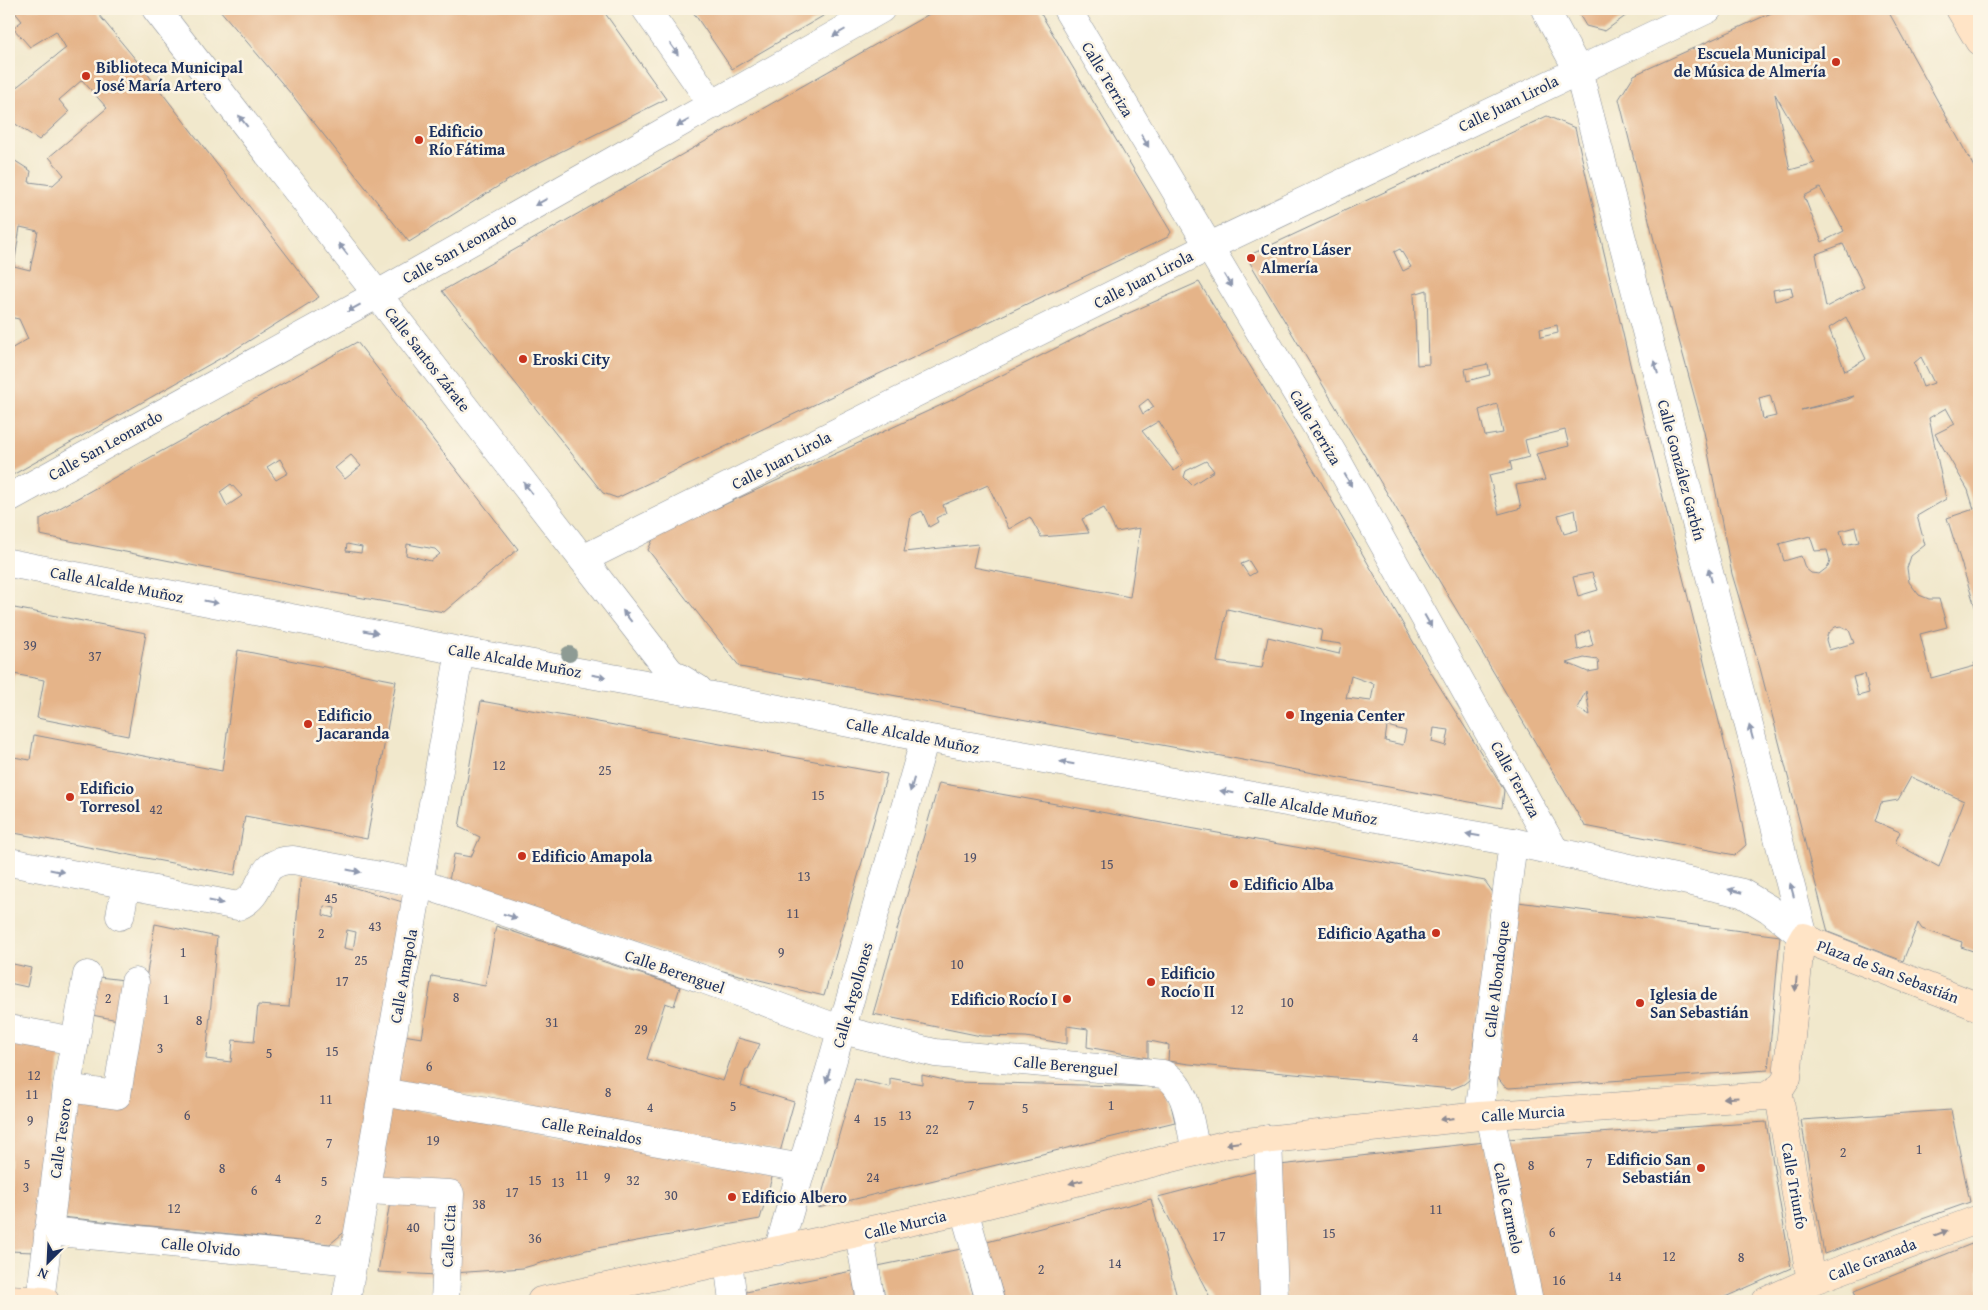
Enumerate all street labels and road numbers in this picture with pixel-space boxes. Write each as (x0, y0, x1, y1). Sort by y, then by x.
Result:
street label: Calle Terriza (1076, 37, 1140, 122)
street label: Calle Juan Lirola (1454, 68, 1563, 138)
street label: Calle San Leonardo (398, 207, 520, 289)
street label: Calle Juan Lirola (1089, 243, 1197, 314)
street label: Calle Santos Zárate (379, 301, 477, 417)
street label: Calle Terriza (1284, 385, 1348, 470)
street label: Calle González Garbín (1652, 397, 1712, 543)
street label: Calle San Leonardo (44, 404, 166, 486)
street label: Calle Juan Lirola (727, 424, 835, 495)
street label: Calle Alcalde Muñoz (48, 559, 186, 609)
street label: Calle Alcalde Muñoz (446, 636, 584, 684)
street label: Calle Alcalde Muñoz (844, 710, 982, 760)
street label: Calle Terriza (1485, 736, 1547, 822)
street label: Calle Alcalde Muñoz (1242, 783, 1380, 831)
street label: Calle Albondoque (1477, 919, 1515, 1039)
street label: Calle Amapola (383, 926, 423, 1025)
street label: Plaza de San Sebastián (1813, 933, 1963, 1009)
street label: Calle Argollones (825, 939, 879, 1051)
street label: Calle Berenguel (622, 943, 729, 999)
street label: Calle Berenguel (1013, 1048, 1120, 1082)
street label: Calle Tesoro (42, 1096, 78, 1180)
street label: Calle Murcia (1480, 1098, 1566, 1128)
street label: Calle Reinaldos (540, 1109, 644, 1151)
street label: Calle Triunfo (1776, 1141, 1814, 1231)
street label: Calle Carmelo (1488, 1160, 1530, 1256)
street label: Calle Murcia (862, 1203, 949, 1245)
street label: Calle Cita (434, 1204, 462, 1268)
street label: Calle Olvido (160, 1230, 242, 1262)
street label: Calle Granada (1825, 1231, 1920, 1287)

